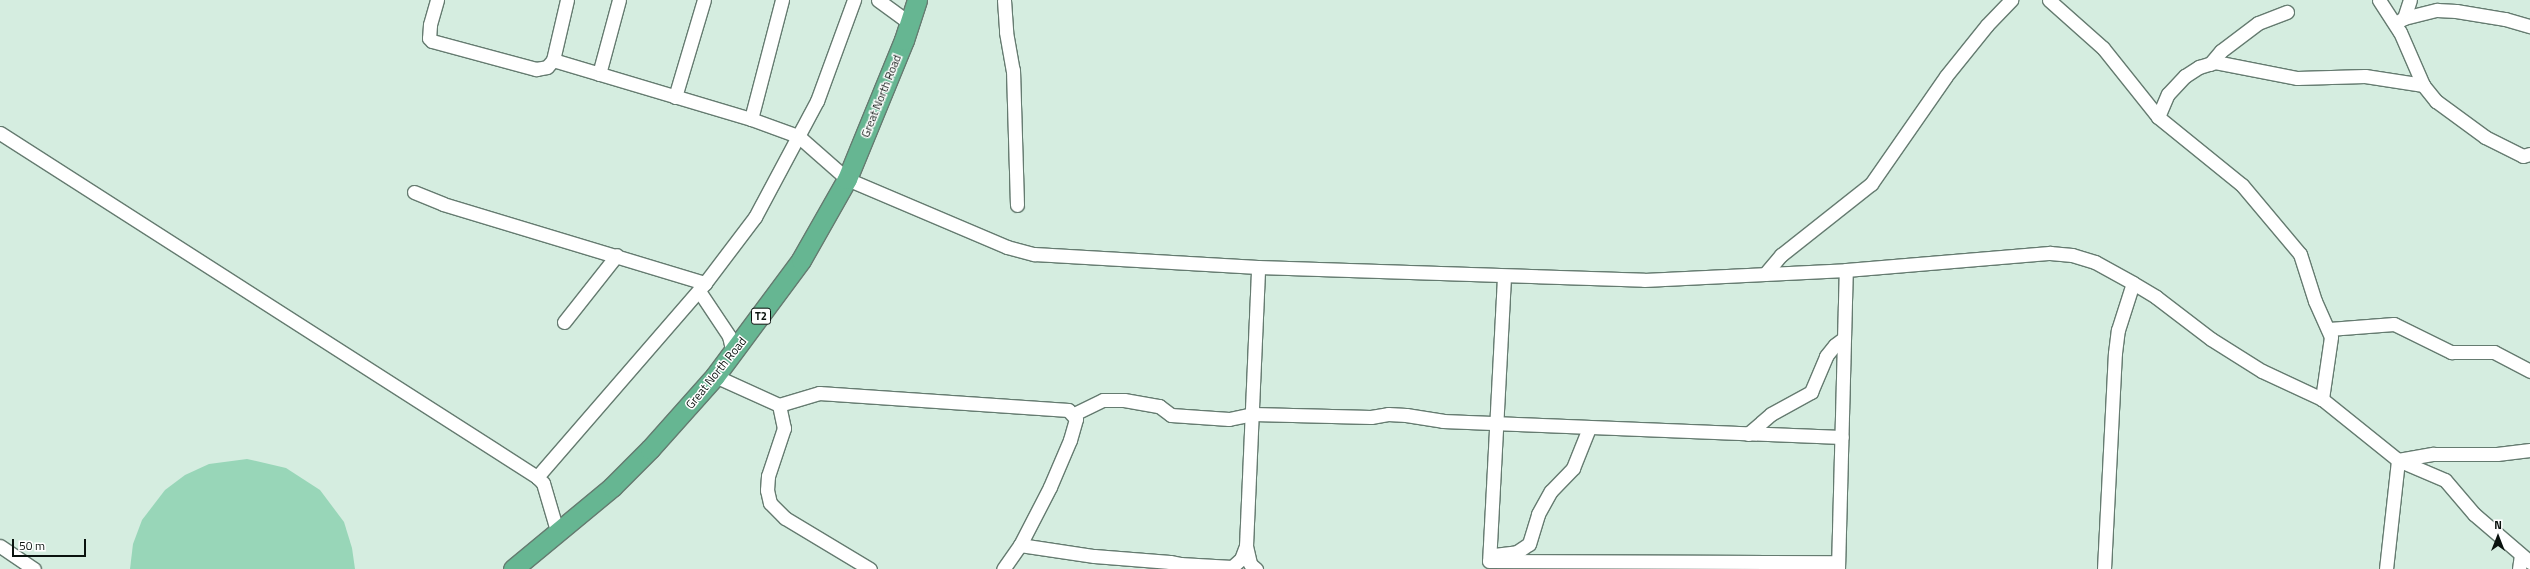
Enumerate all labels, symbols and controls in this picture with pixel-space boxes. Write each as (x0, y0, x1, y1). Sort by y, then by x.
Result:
street label: Great North Road (858, 52, 904, 140)
road number: T2 (751, 307, 771, 325)
street label: Great North Road (683, 334, 749, 412)
north arrow (2478, 517, 2518, 557)
text: N (2494, 517, 2502, 533)
scale bar (14, 531, 88, 557)
text: 50 m (19, 536, 45, 555)

